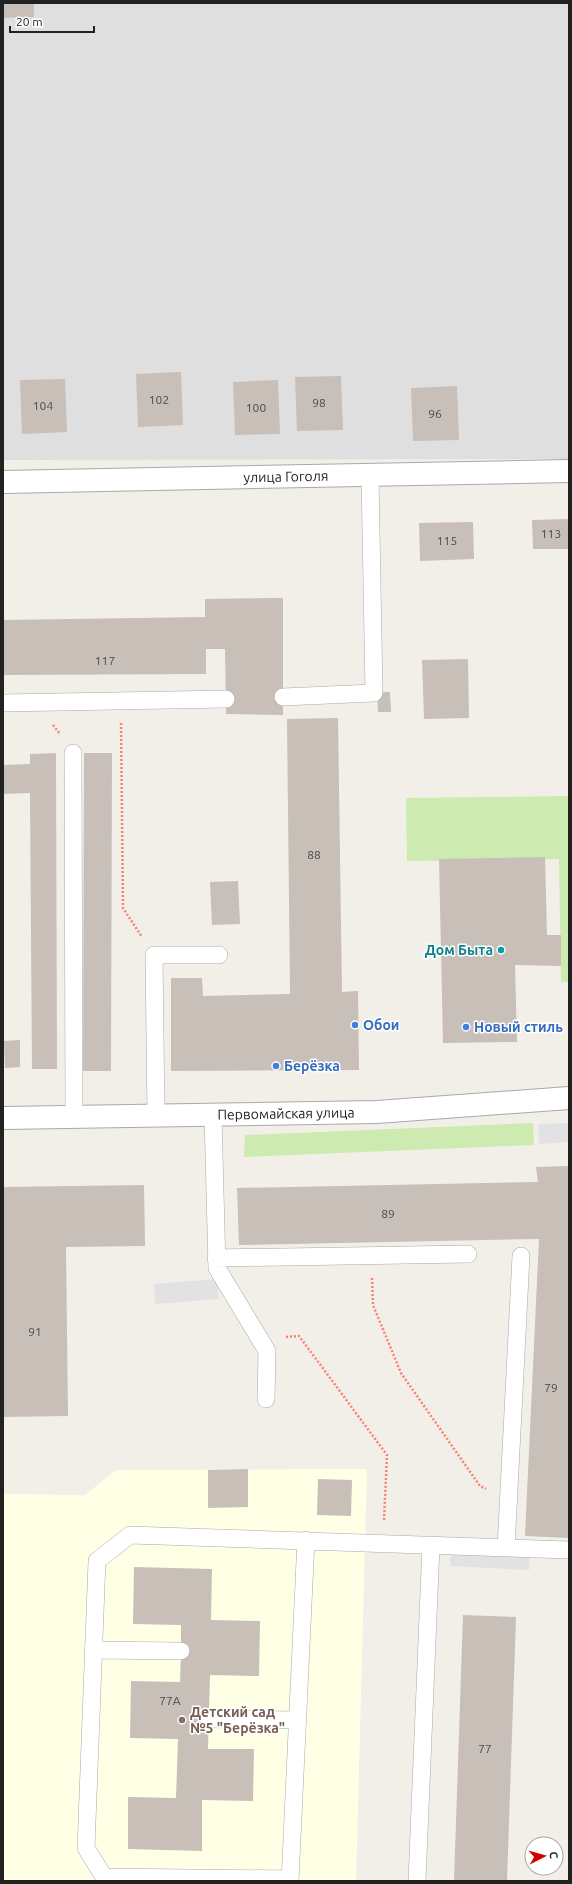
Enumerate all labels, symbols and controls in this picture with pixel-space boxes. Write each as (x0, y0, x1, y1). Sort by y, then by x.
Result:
scale bar (10, 8, 94, 34)
text: 20 m (16, 15, 43, 28)
house number: 102 (149, 393, 169, 406)
house number: 98 (312, 396, 326, 409)
house number: 104 (33, 399, 53, 412)
house number: 100 (246, 401, 266, 414)
house number: 96 (428, 407, 442, 420)
street label: улица Гоголя (243, 468, 329, 485)
house number: 113 (541, 527, 561, 540)
house number: 115 (437, 534, 457, 547)
house number: 117 (95, 654, 115, 667)
house number: 88 (307, 848, 321, 861)
place label: Дом Быта (425, 942, 493, 958)
marker: Дом Быта (496, 945, 506, 955)
place label: Обои (363, 1017, 399, 1033)
place label: Новый стиль (474, 1019, 563, 1035)
marker: Обои (350, 1020, 360, 1030)
marker: Новый стиль (461, 1022, 471, 1032)
place label: Берёзка (284, 1058, 340, 1074)
marker: Берёзка (271, 1061, 281, 1071)
street label: Первомайская улица (217, 1104, 355, 1123)
house number: 89 (381, 1207, 395, 1220)
house number: 91 (28, 1325, 42, 1338)
house number: 79 (544, 1381, 558, 1394)
house number: 77А (159, 1694, 181, 1707)
place label: Детский сад №5 "Берёзка" (190, 1704, 285, 1736)
marker: Детский сад №5 "Берёзка" (177, 1715, 187, 1725)
house number: 77 (478, 1742, 492, 1755)
north arrow (524, 1836, 564, 1876)
text: С (548, 1851, 560, 1859)

